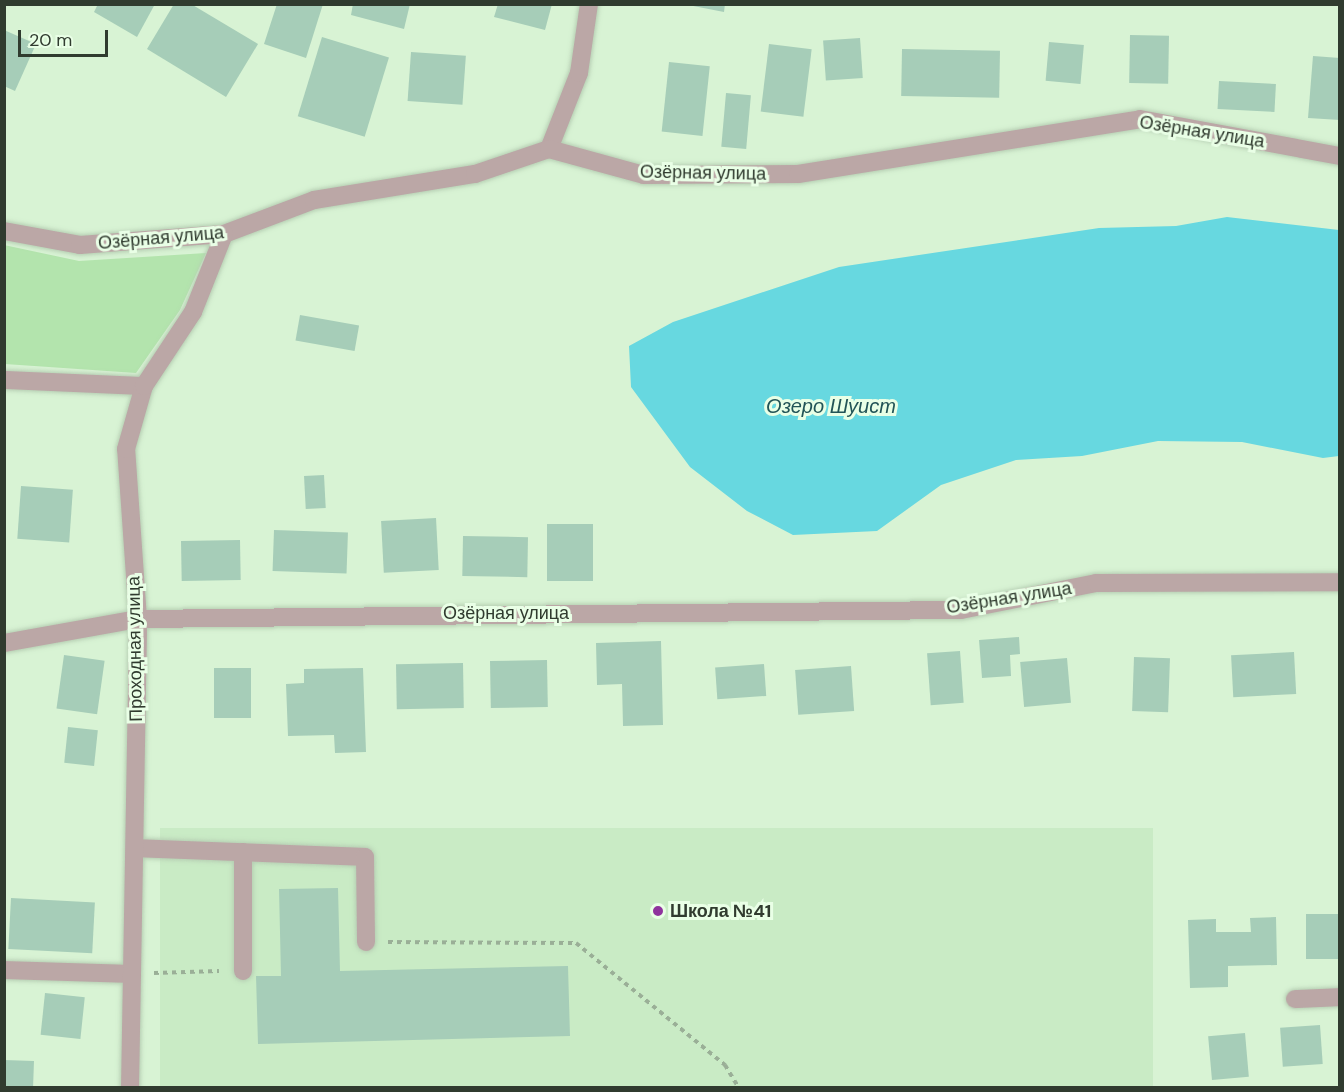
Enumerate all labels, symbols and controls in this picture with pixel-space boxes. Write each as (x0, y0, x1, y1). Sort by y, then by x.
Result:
scale bar (21, 18, 111, 56)
text: 20 m (29, 28, 72, 52)
street label: Озёрная улица (1138, 111, 1266, 153)
street label: Озёрная улица (640, 161, 766, 185)
street label: Озёрная улица (97, 222, 225, 254)
water label: Озеро Шуист (766, 394, 896, 418)
street label: Проходная улица (123, 576, 147, 722)
street label: Озёрная улица (945, 577, 1073, 619)
street label: Озёрная улица (443, 602, 569, 624)
place label: Школа №41 (670, 900, 771, 922)
marker: Школа №41 (651, 904, 665, 918)

